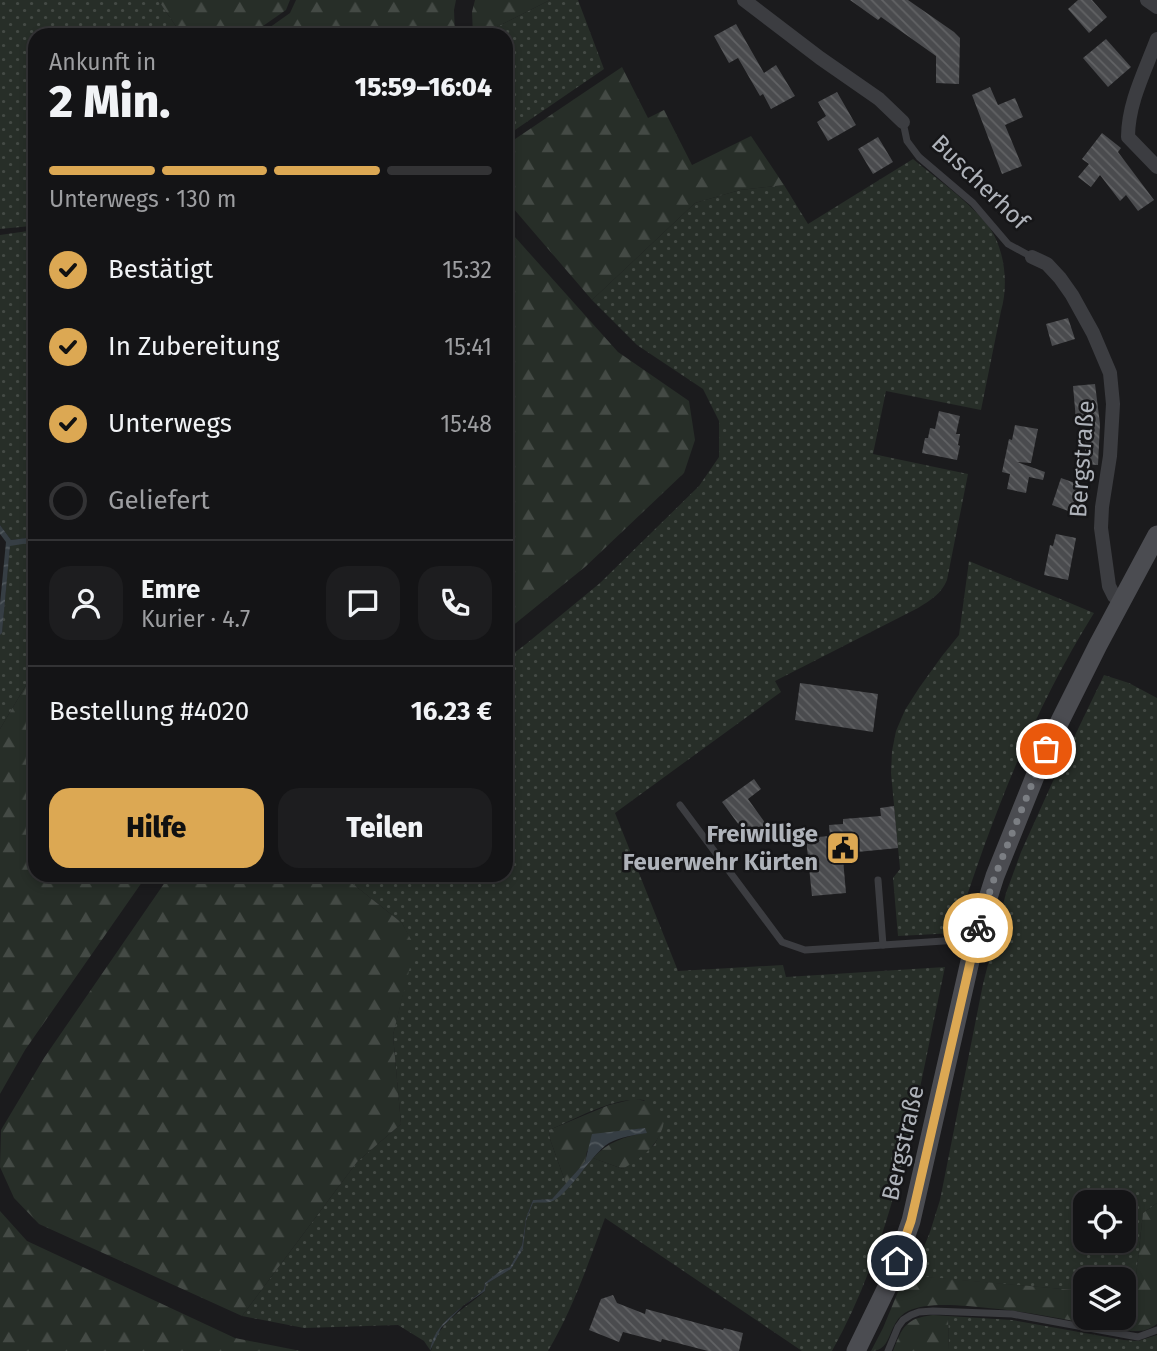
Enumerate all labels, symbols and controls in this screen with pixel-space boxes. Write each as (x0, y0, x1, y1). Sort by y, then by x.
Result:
text: Ankunft in (49, 48, 156, 76)
text: 15:59–16:04 (355, 72, 492, 103)
text: 2 Min. (49, 74, 170, 129)
street label: Buscherhof (926, 129, 1036, 236)
text: Unterwegs · 130 m (49, 185, 236, 213)
icon: check (49, 251, 87, 289)
text: Bestätigt (108, 254, 213, 285)
text: 15:32 (442, 256, 492, 284)
icon: check (49, 328, 87, 366)
text: In Zubereitung (108, 331, 280, 362)
text: 15:41 (444, 333, 492, 361)
street label: Bergstraße (1064, 399, 1100, 519)
icon: check (49, 405, 87, 443)
text: Unterwegs (108, 408, 232, 439)
text: 15:48 (440, 410, 492, 438)
text: Geliefert (108, 485, 210, 516)
button: person (49, 566, 123, 640)
button: chat (326, 566, 400, 640)
button: phone (418, 566, 492, 640)
text: Emre (141, 574, 200, 605)
text: Kurier · 4.7 (141, 605, 250, 633)
text: Bestellung #4020 (49, 696, 249, 727)
text: 16.23 € (411, 696, 492, 727)
pin (1016, 719, 1076, 779)
icon: bag (1027, 730, 1065, 768)
button: Hilfe (49, 788, 264, 868)
button: Teilen (278, 788, 492, 868)
place label: Freiwillige Feuerwehr Kürten (623, 820, 818, 876)
public building icon: Freiwillige Feuerwehr Kürten (824, 829, 862, 867)
courier (943, 893, 1013, 963)
icon: bike (959, 909, 997, 947)
street label: Bergstraße (876, 1083, 930, 1203)
map controls (1073, 1190, 1136, 1330)
button: locate (1073, 1190, 1136, 1253)
pin (867, 1231, 927, 1291)
icon: home (878, 1242, 916, 1280)
button: layers (1073, 1267, 1136, 1330)

